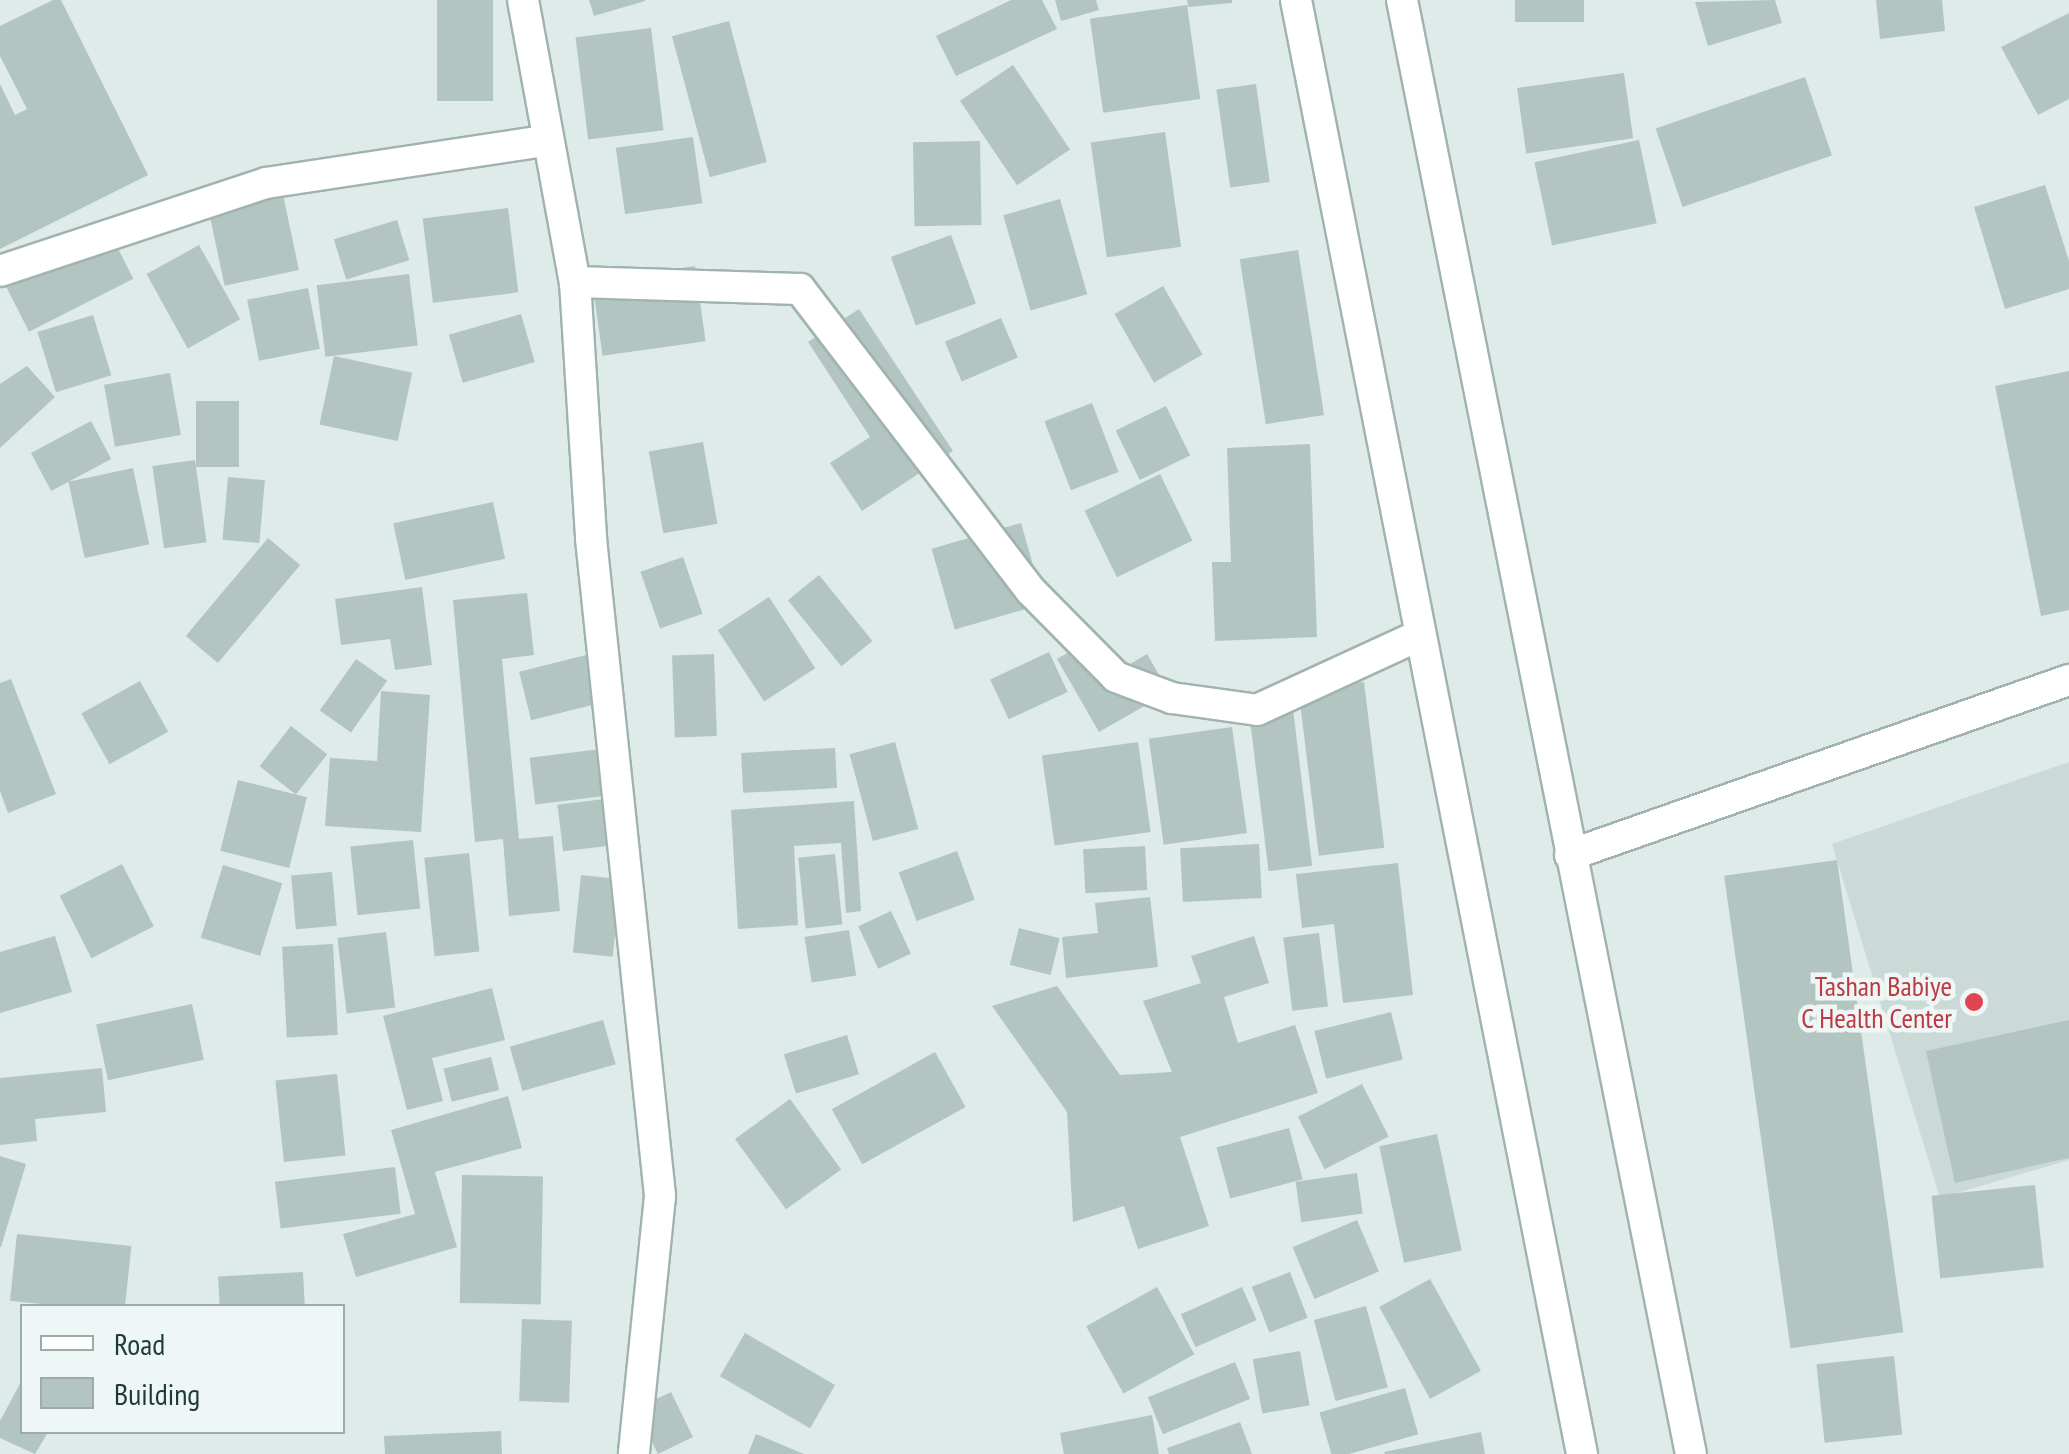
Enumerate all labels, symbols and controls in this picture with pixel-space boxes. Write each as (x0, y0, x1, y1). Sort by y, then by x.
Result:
place label: Tashan Babiye C Health Center (1800, 969, 1952, 1035)
marker: Tashan Babiye C Health Center (1961, 989, 1987, 1015)
legend (20, 1304, 345, 1434)
text: Road (114, 1324, 165, 1363)
text: Building (114, 1374, 200, 1413)

